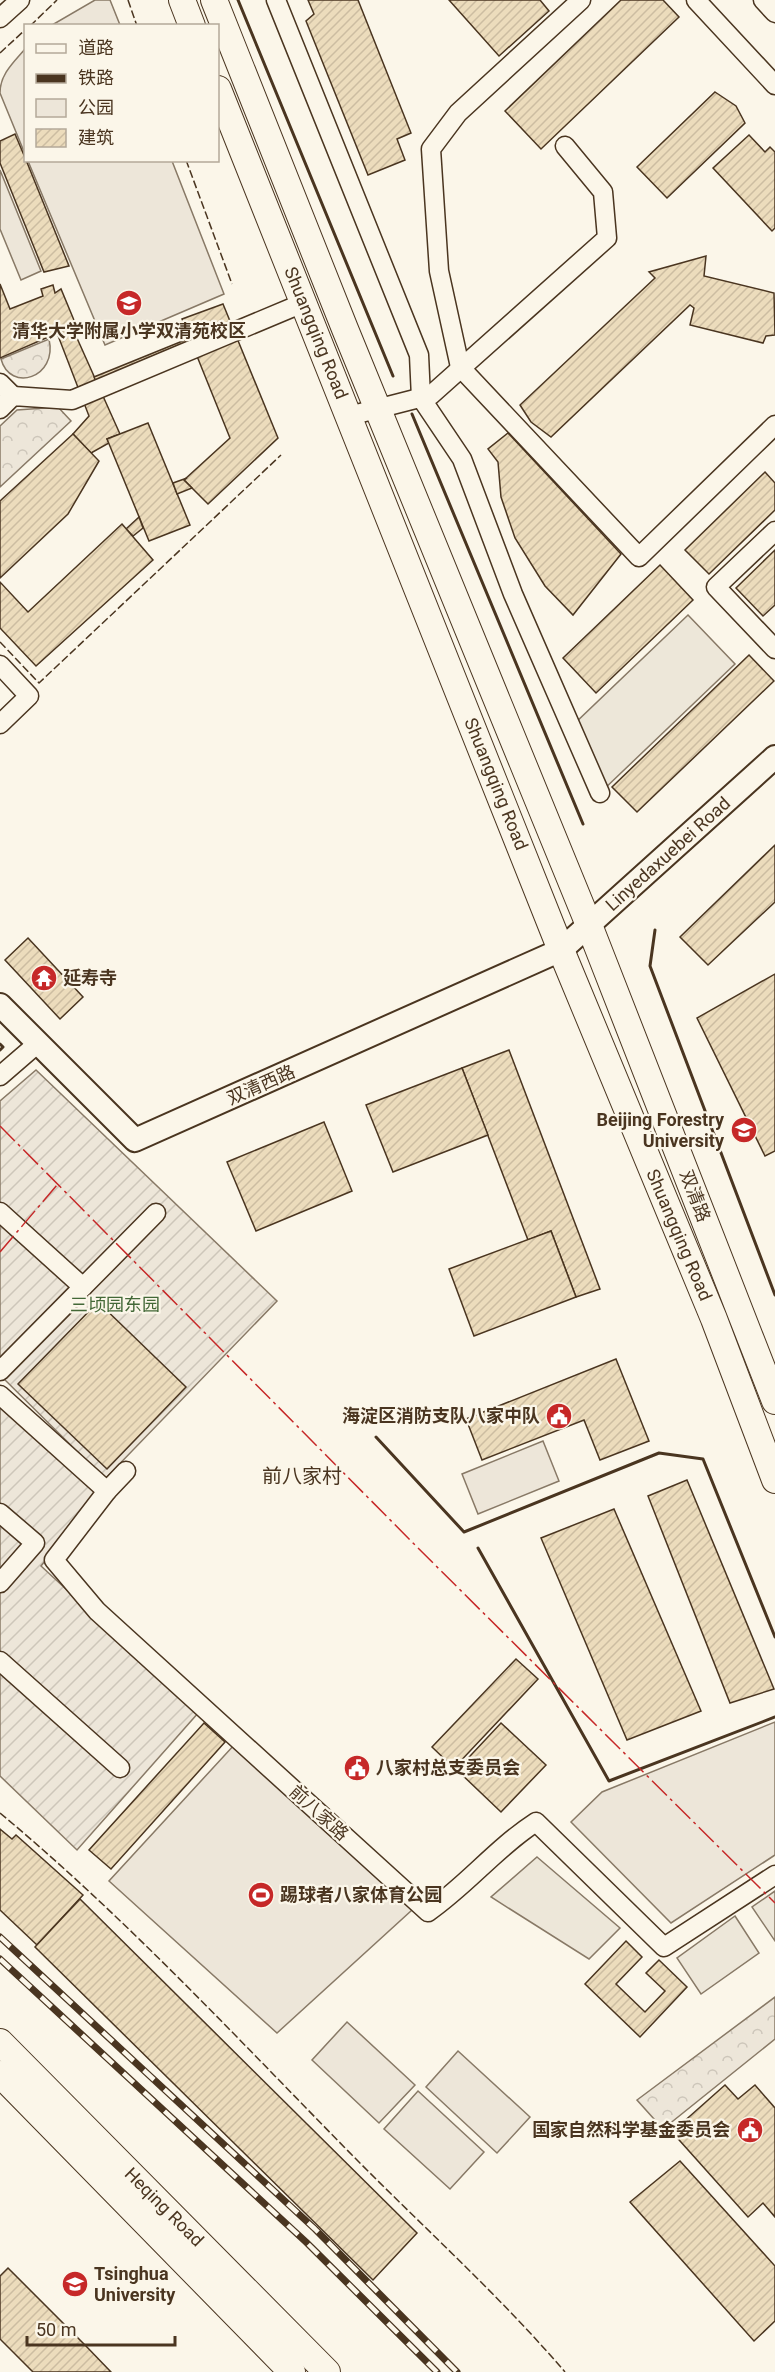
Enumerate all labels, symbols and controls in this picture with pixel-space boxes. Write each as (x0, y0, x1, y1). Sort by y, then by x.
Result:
legend (24, 24, 219, 162)
text: 道路 (78, 37, 114, 58)
text: 铁路 (78, 67, 114, 88)
text: 公园 (78, 97, 114, 118)
text: 建筑 (78, 127, 114, 148)
street label: Shuangqing Road (280, 264, 353, 402)
school or university icon: 清华大学附属小学双清苑校区 (114, 288, 144, 318)
place label: 清华大学附属小学双清苑校区 (12, 320, 246, 341)
street label: Shuangqing Road (460, 715, 533, 853)
street label: Linyedaxuebei Road (601, 792, 734, 915)
temple icon: 延寿寺 (29, 963, 59, 993)
place label: 延寿寺 (63, 967, 117, 988)
street label: 双清西路 (224, 1060, 298, 1109)
place label: Beijing Forestry University (597, 1109, 725, 1151)
school or university icon: Beijing Forestry University (729, 1115, 759, 1145)
street label: Shuangqing Road (642, 1166, 717, 1304)
street label: 双清路 (676, 1167, 715, 1225)
park label: 三顷园东园 (70, 1294, 160, 1315)
public building icon: 海淀区消防支队八家中队 (544, 1401, 574, 1431)
place label: 海淀区消防支队八家中队 (342, 1405, 540, 1426)
district label: 前八家村 (262, 1464, 342, 1488)
public building icon: 八家村总支委员会 (342, 1753, 372, 1783)
place label: 八家村总支委员会 (376, 1757, 520, 1778)
street label: 前八家路 (286, 1781, 353, 1845)
sports icon: 踢球者八家体育公园 (246, 1880, 276, 1910)
place label: 踢球者八家体育公园 (280, 1884, 442, 1905)
public building icon: 国家自然科学基金委员会 (735, 2115, 765, 2145)
place label: 国家自然科学基金委员会 (532, 2119, 730, 2140)
street label: Heqing Road (121, 2163, 208, 2250)
place label: Tsinghua University (94, 2263, 176, 2305)
school or university icon: Tsinghua University (60, 2269, 90, 2299)
scale bar (27, 2309, 176, 2347)
text: 50 m (36, 2319, 76, 2340)

